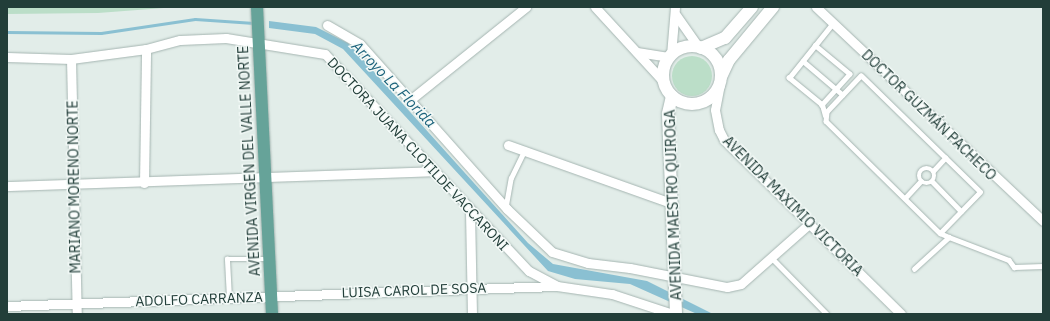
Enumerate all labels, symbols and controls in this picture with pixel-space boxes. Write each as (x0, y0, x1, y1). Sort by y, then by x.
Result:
water label: Arroyo La Florida (348, 37, 440, 131)
street label: AVENIDA VIRGEN DEL VALLE NORTE (235, 45, 263, 277)
street label: DOCTOR GUZMÁN PACHECO (858, 46, 1000, 184)
street label: DOCTORA JUANA CLOTILDE VACCARONI (324, 54, 512, 254)
street label: MARIANO MORENO NORTE (64, 100, 84, 274)
street label: AVENIDA MAESTRO QUIROGA (661, 109, 685, 301)
street label: AVENIDA MAXIMIO VICTORIA (720, 133, 866, 279)
street label: LUISA CAROL DE SOSA (341, 279, 487, 301)
street label: ADOLFO CARRANZA (135, 288, 263, 310)

